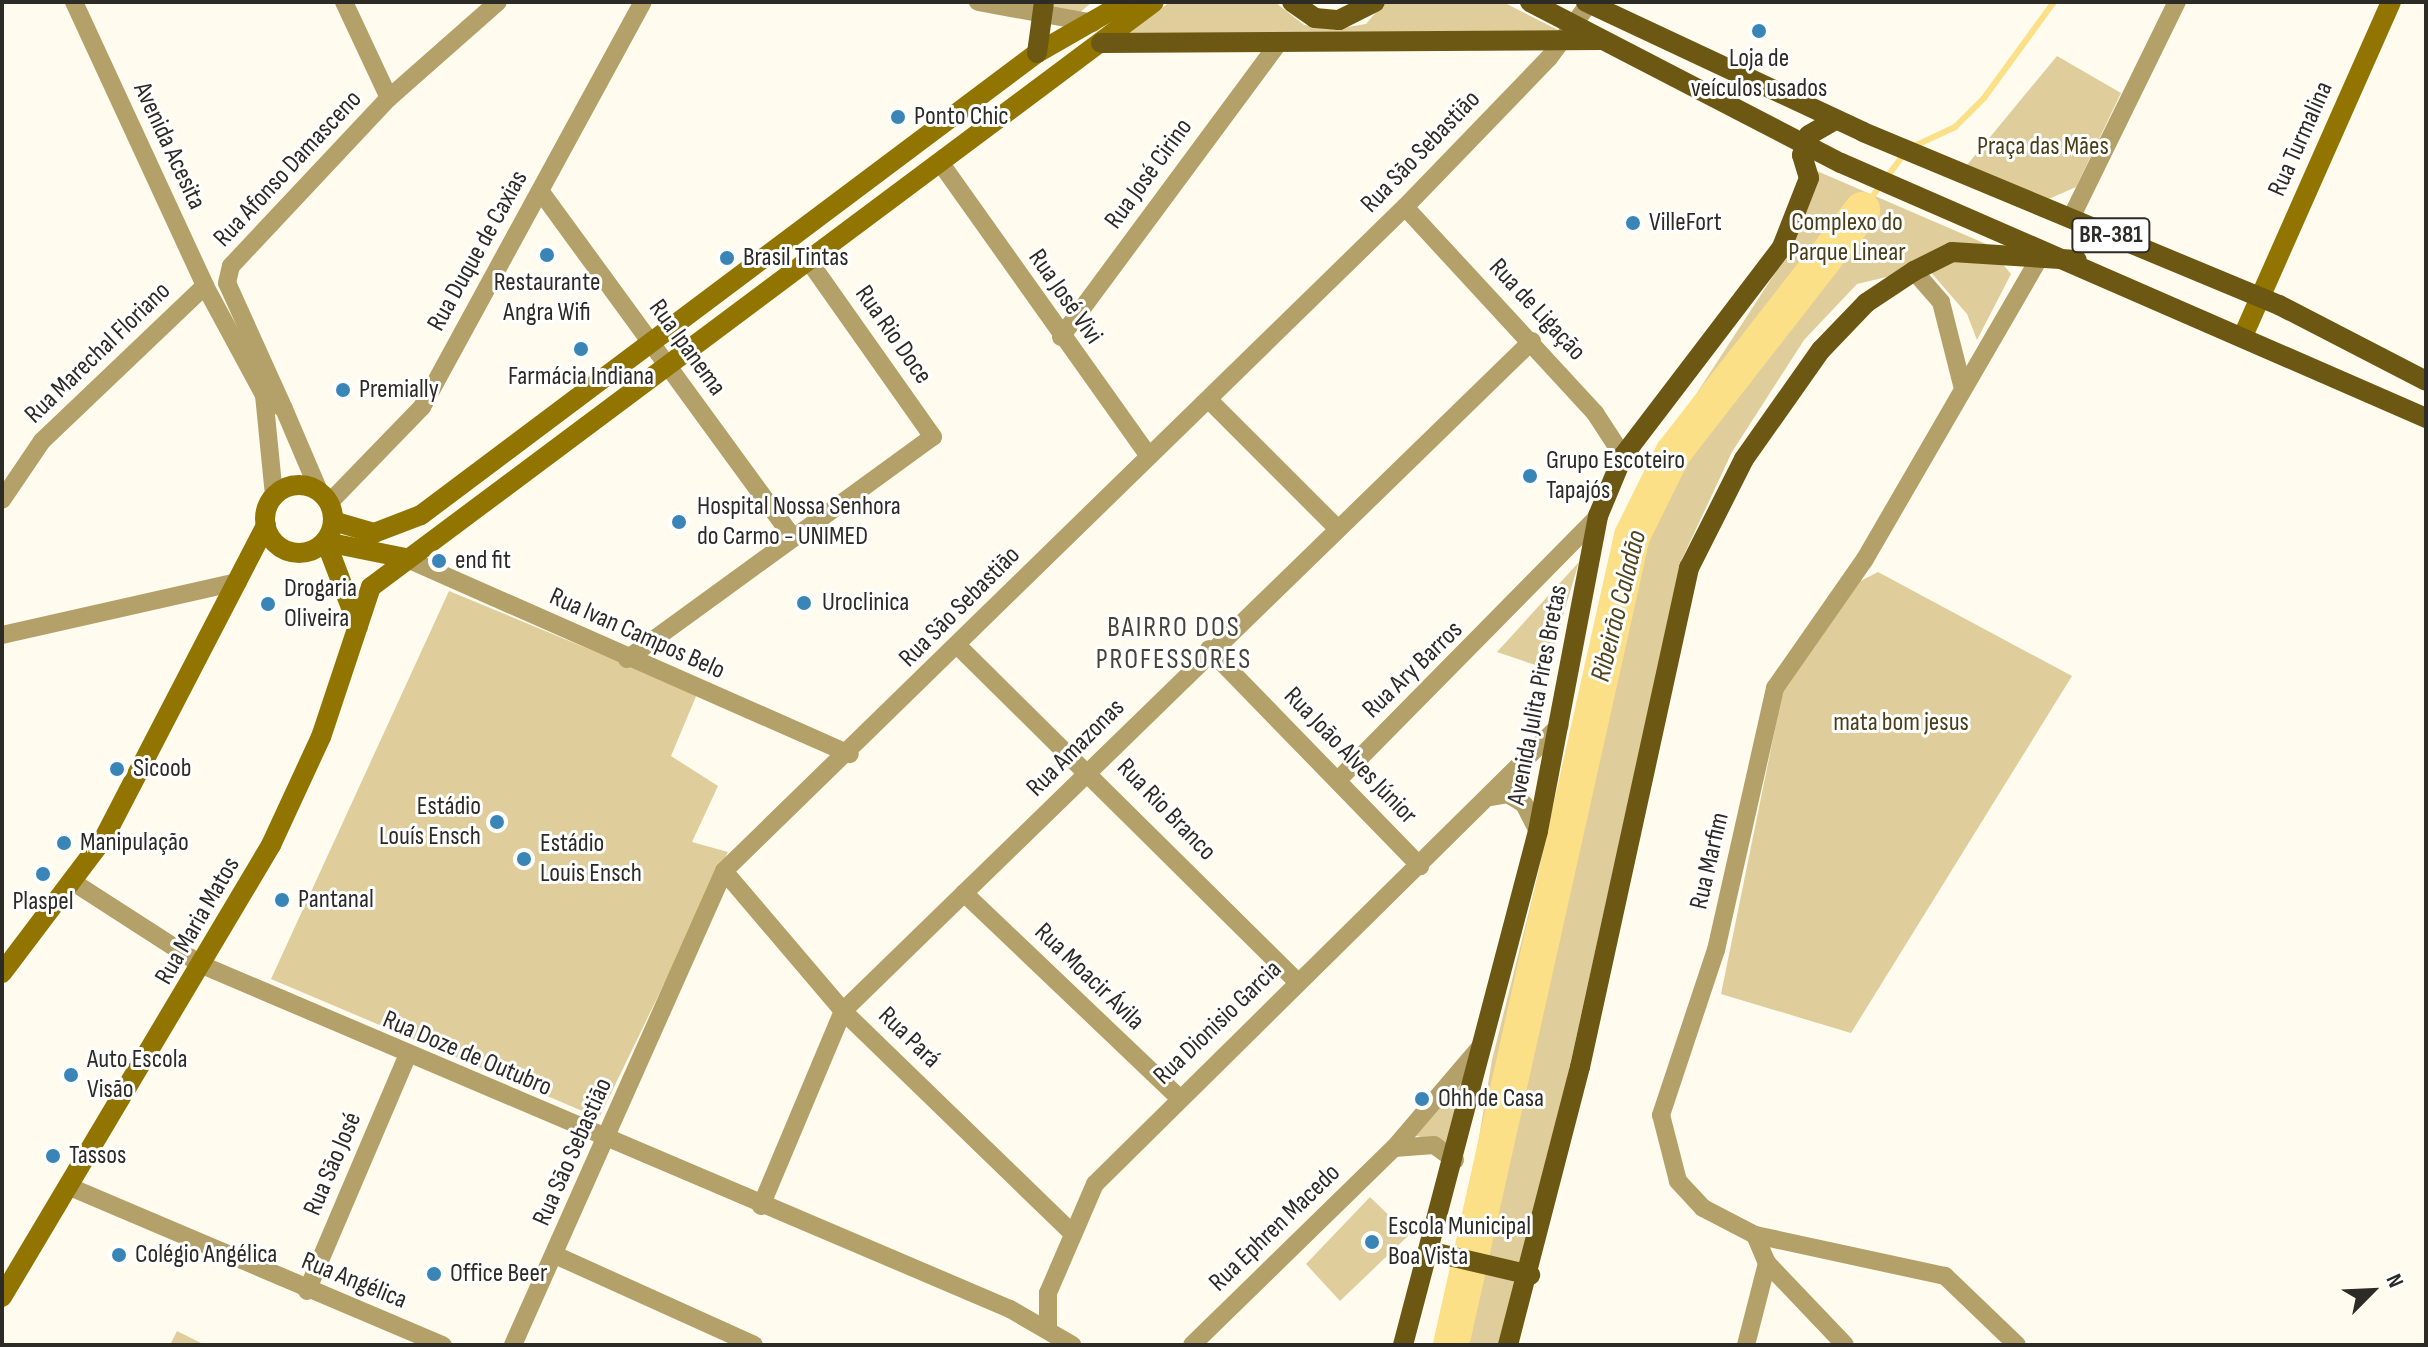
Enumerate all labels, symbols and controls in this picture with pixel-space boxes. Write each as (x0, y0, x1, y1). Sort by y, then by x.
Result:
marker: Loja de veículos usados (1750, 22, 1768, 40)
place label: Loja de veículos usados (1691, 43, 1827, 104)
street label: Rua Turmalina (2262, 77, 2340, 201)
street label: Avenida Acesita (126, 78, 212, 214)
street label: Rua Afonso Damasceno (207, 84, 369, 254)
street label: Rua São Sebastião (1355, 84, 1487, 220)
place label: Ponto Chic (914, 101, 1009, 133)
marker: Ponto Chic (889, 108, 907, 126)
street label: Rua José Cirino (1099, 113, 1199, 235)
park label: Praça das Mães (1977, 131, 2109, 163)
street label: Rua Duque de Caxias (421, 165, 535, 337)
place label: VilleFort (1649, 207, 1722, 239)
park label: Complexo do Parque Linear (1788, 207, 1906, 268)
marker: VilleFort (1624, 214, 1642, 232)
road number: BR-381 (2071, 215, 2151, 255)
place label: Brasil Tintas (743, 242, 849, 274)
street label: Rua José Vivi (1021, 244, 1109, 350)
marker: Restaurante Angra Wifi (538, 246, 556, 264)
marker: Brasil Tintas (718, 249, 736, 267)
street label: Rua de Ligação (1482, 253, 1592, 367)
place label: Restaurante Angra Wifi (494, 267, 600, 328)
street label: Rua Marechal Floriano (19, 276, 177, 430)
street label: Rua Rio Doce (848, 280, 938, 390)
street label: Rua Ipanema (642, 294, 732, 402)
marker: Farmácia Indiana (572, 340, 590, 358)
place label: Farmácia Indiana (508, 361, 654, 393)
place label: Premially (359, 374, 439, 406)
marker: Premially (334, 381, 352, 399)
place label: Grupo Escoteiro Tapajós (1546, 445, 1685, 506)
marker: Grupo Escoteiro Tapajós (1521, 467, 1539, 485)
place label: Hospital Nossa Senhora do Carmo - UNIMED (697, 491, 901, 552)
marker: Hospital Nossa Senhora do Carmo - UNIMED (668, 511, 690, 533)
water label: Ribeirão Caladão (1584, 527, 1654, 685)
street label: Rua São Sebastião (893, 540, 1027, 674)
place label: end fit (455, 545, 511, 577)
marker: end fit (430, 552, 448, 570)
place label: Drogaria Oliveira (284, 573, 357, 634)
street label: Rua Ivan Campos Belo (544, 581, 730, 687)
street label: Avenida Julita Pires Bretas (1501, 582, 1575, 808)
place label: Uroclinica (822, 587, 909, 619)
marker: Uroclinica (793, 592, 815, 614)
marker: Drogaria Oliveira (259, 595, 277, 613)
district label: BAIRRO DOS PROFESSORES (1096, 611, 1252, 677)
street label: Rua Ary Barros (1357, 615, 1469, 725)
street label: Rua João Alves Júnior (1277, 681, 1423, 831)
street label: Rua Amazonas (1021, 693, 1131, 803)
park label: mata bom jesus (1833, 707, 1969, 739)
place label: Sicoob (133, 753, 192, 785)
street label: Rua Rio Branco (1110, 753, 1222, 867)
marker: Sicoob (108, 760, 126, 778)
place label: Estádio Louís Ensch (379, 791, 481, 852)
street label: Rua Marfim (1684, 810, 1736, 912)
marker: Estádio Louís Ensch (488, 813, 506, 831)
place label: Manipulação (80, 827, 189, 859)
place label: Estádio Louis Ensch (540, 828, 642, 890)
marker: Manipulação (55, 834, 73, 852)
marker: Estádio Louis Ensch (515, 850, 533, 868)
street label: Rua Maria Matos (149, 852, 247, 990)
marker: Plaspel (34, 865, 52, 883)
place label: Pantanal (298, 884, 374, 916)
place label: Plaspel (12, 886, 74, 918)
marker: Pantanal (273, 891, 291, 909)
street label: Rua Moacir Ávila (1028, 917, 1150, 1037)
street label: Rua Dionisio Garcia (1148, 954, 1288, 1092)
street label: Rua Pará (871, 1001, 947, 1075)
street label: Rua Doze de Outubro (378, 1004, 556, 1104)
place label: Auto Escola Visão (87, 1044, 188, 1106)
marker: Auto Escola Visão (62, 1066, 80, 1084)
street label: Rua São Sebastião (527, 1073, 619, 1231)
place label: Ohh de Casa (1438, 1083, 1544, 1115)
marker: Ohh de Casa (1413, 1090, 1431, 1108)
street label: Rua São José (297, 1108, 369, 1220)
place label: Tassos (69, 1140, 126, 1172)
marker: Tassos (44, 1147, 62, 1165)
street label: Rua Ephren Macedo (1203, 1158, 1347, 1298)
place label: Escola Municipal Boa Vista (1388, 1211, 1531, 1272)
marker: Escola Municipal Boa Vista (1363, 1233, 1381, 1251)
place label: Colégio Angélica (135, 1239, 277, 1271)
marker: Colégio Angélica (110, 1246, 128, 1264)
street label: Rua Angélica (297, 1246, 411, 1316)
north arrow (2332, 1251, 2412, 1331)
place label: Office Beer (450, 1258, 547, 1290)
marker: Office Beer (425, 1265, 443, 1283)
text: N (2380, 1270, 2409, 1292)

